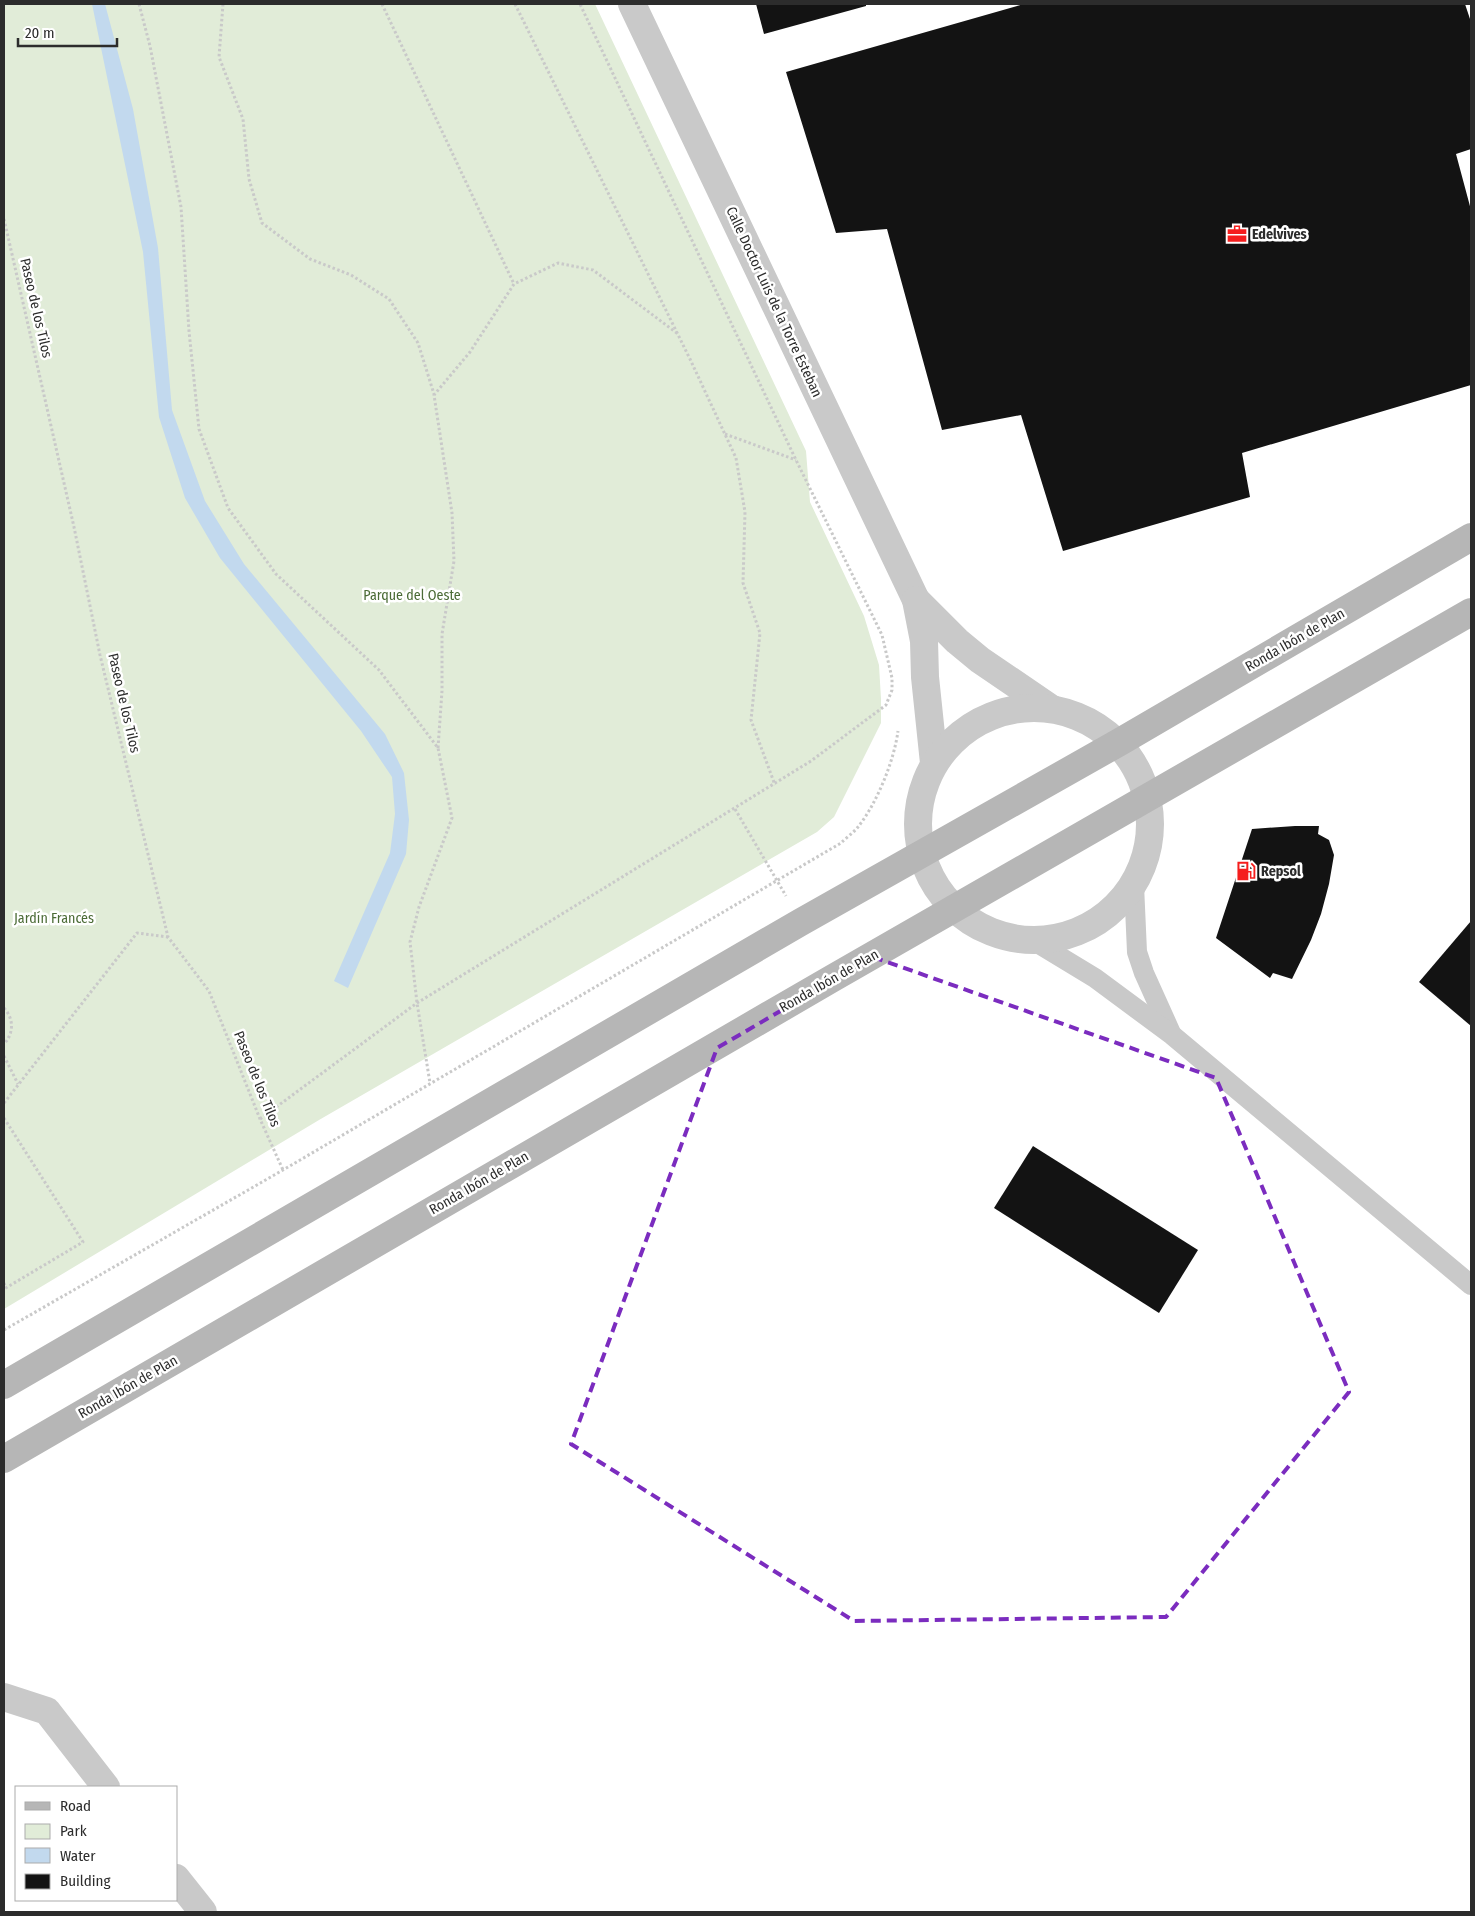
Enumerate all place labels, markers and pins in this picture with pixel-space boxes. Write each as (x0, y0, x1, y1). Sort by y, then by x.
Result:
office icon: Edelvives (1226, 223, 1248, 245)
place label: Edelvives (1252, 226, 1307, 243)
fuel station icon: Repsol (1235, 860, 1257, 882)
place label: Repsol (1261, 863, 1301, 880)

